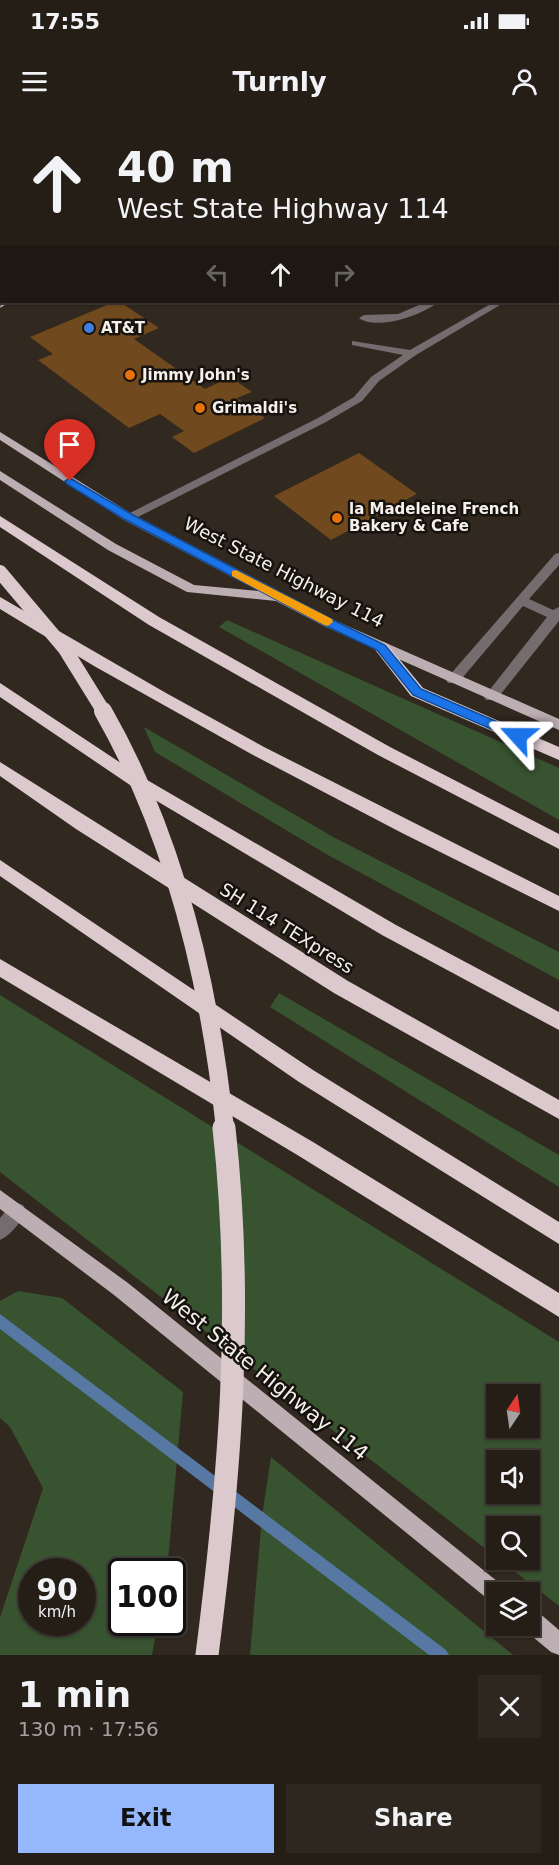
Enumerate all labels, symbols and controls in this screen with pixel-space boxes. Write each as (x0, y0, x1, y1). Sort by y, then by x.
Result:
text: 17:55 (30, 9, 100, 34)
icon: menu (18, 65, 51, 98)
icon: person (508, 65, 541, 98)
text: Turnly (232, 66, 327, 97)
text: 40 m (117, 143, 234, 192)
icon: ahead (18, 144, 96, 222)
text: West State Highway 114 (117, 193, 449, 224)
icon: left (201, 258, 234, 291)
icon: ahead (264, 258, 297, 291)
icon: right (327, 258, 360, 291)
place label: AT&T (101, 319, 146, 337)
marker: AT&T (82, 321, 96, 335)
place label: Jimmy John's (141, 366, 250, 384)
marker: Jimmy John's (123, 368, 137, 382)
place label: Grimaldi's (212, 399, 297, 417)
marker: Grimaldi's (193, 401, 207, 415)
pin (44, 419, 95, 481)
icon: arrive (53, 428, 86, 461)
place label: la Madeleine French Bakery & Cafe (349, 500, 519, 535)
marker: la Madeleine French Bakery & Cafe (330, 511, 344, 525)
street label: West State Highway 114 (181, 512, 387, 632)
position arrow (486, 704, 550, 768)
street label: SH 114 TEXpress (216, 878, 358, 978)
street label: West State Highway 114 (157, 1284, 373, 1466)
north arrow (486, 1384, 540, 1438)
map controls (486, 1384, 540, 1636)
button: sound (486, 1450, 540, 1504)
button: search (486, 1516, 540, 1570)
speed limit sign: 100 (108, 1558, 186, 1636)
text: 90 (36, 1572, 78, 1607)
button: layers (486, 1582, 540, 1636)
text: km/h (38, 1603, 76, 1621)
text: 1 min (18, 1674, 131, 1715)
button: close (478, 1675, 541, 1738)
text: 130 m · 17:56 (18, 1717, 159, 1741)
button: Exit (18, 1784, 274, 1853)
button: Share (286, 1784, 541, 1853)

